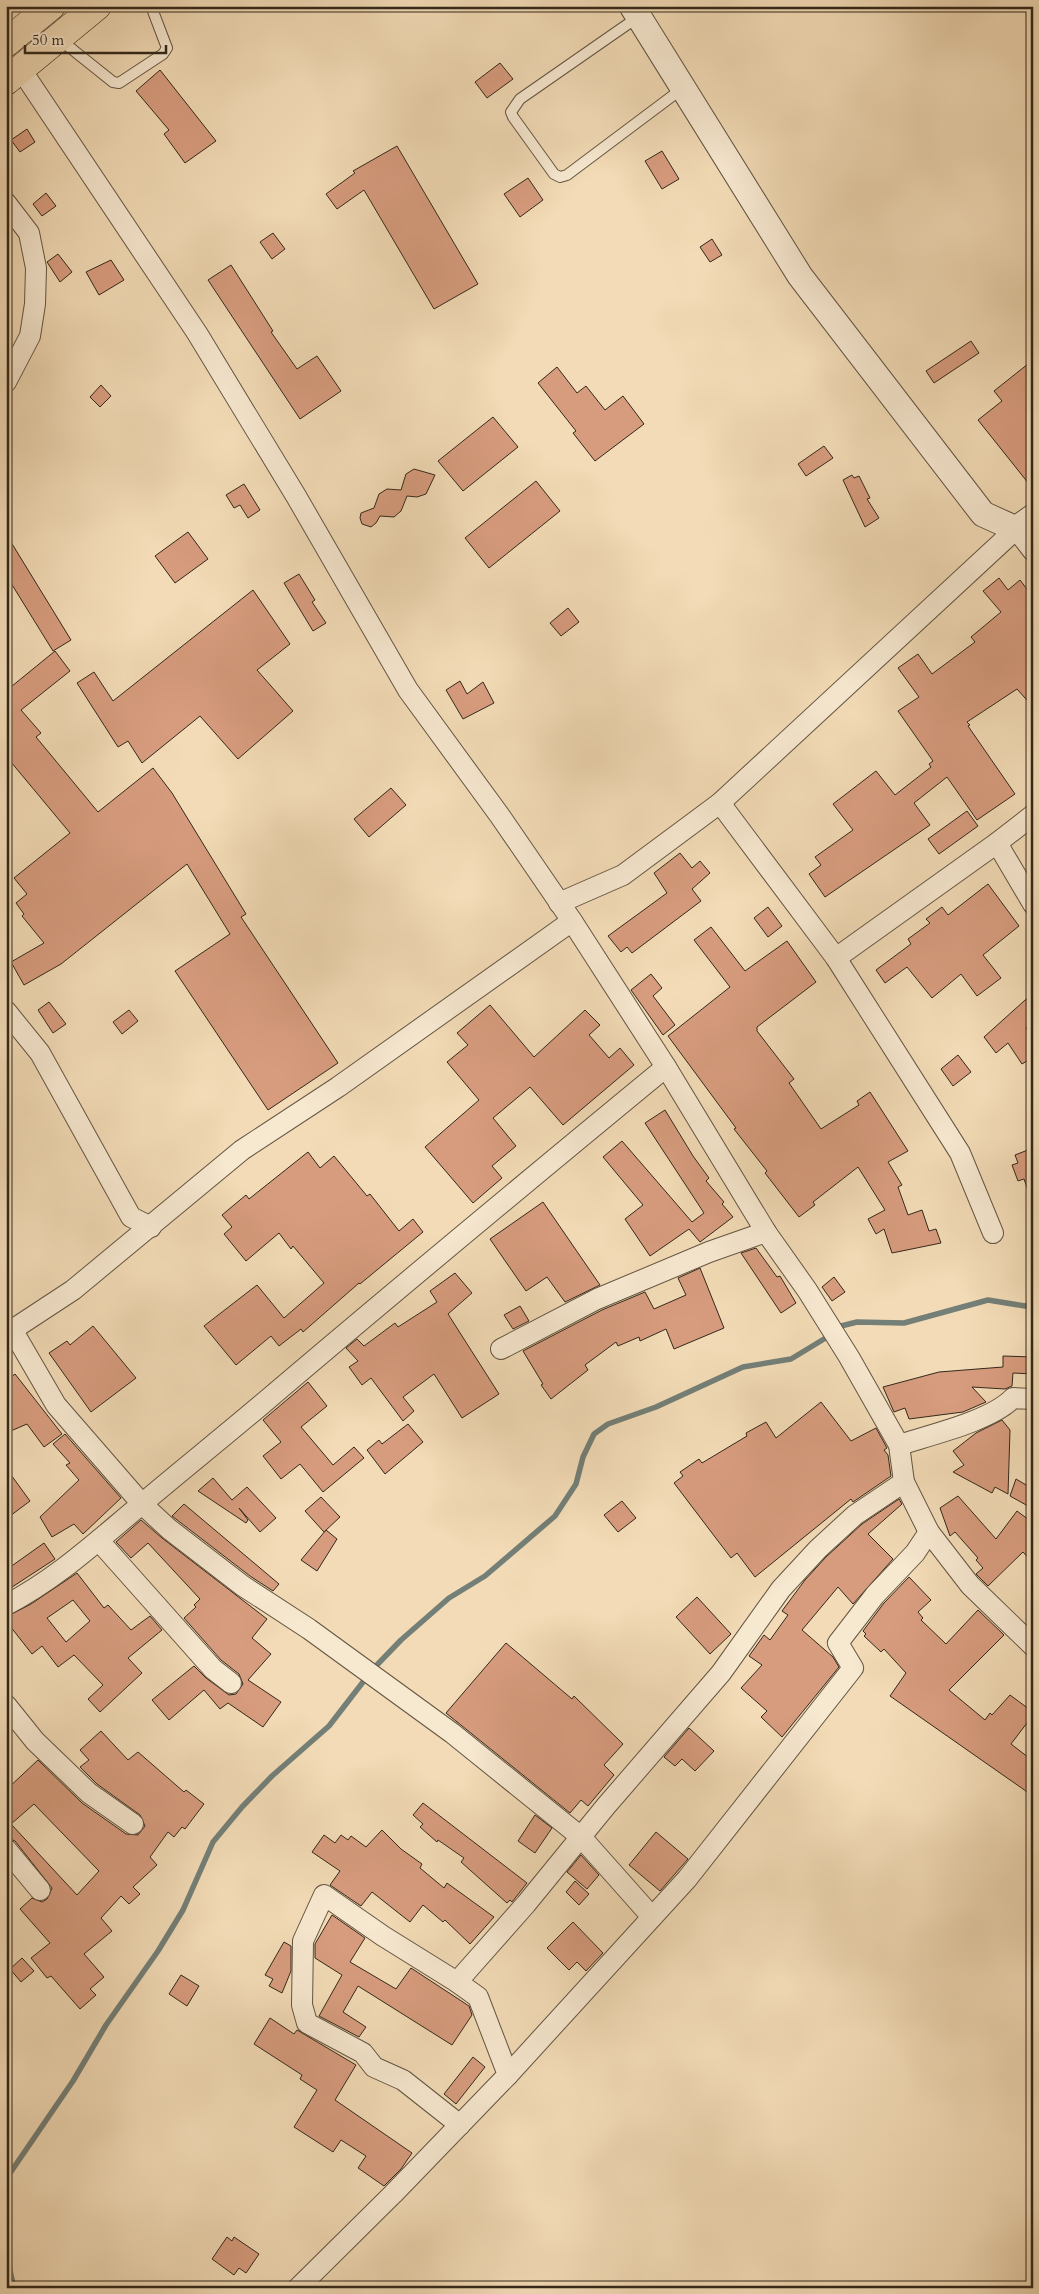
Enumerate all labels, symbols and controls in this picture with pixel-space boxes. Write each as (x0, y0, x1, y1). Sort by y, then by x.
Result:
scale bar (25, 22, 166, 54)
text: 50 m (32, 30, 64, 50)

